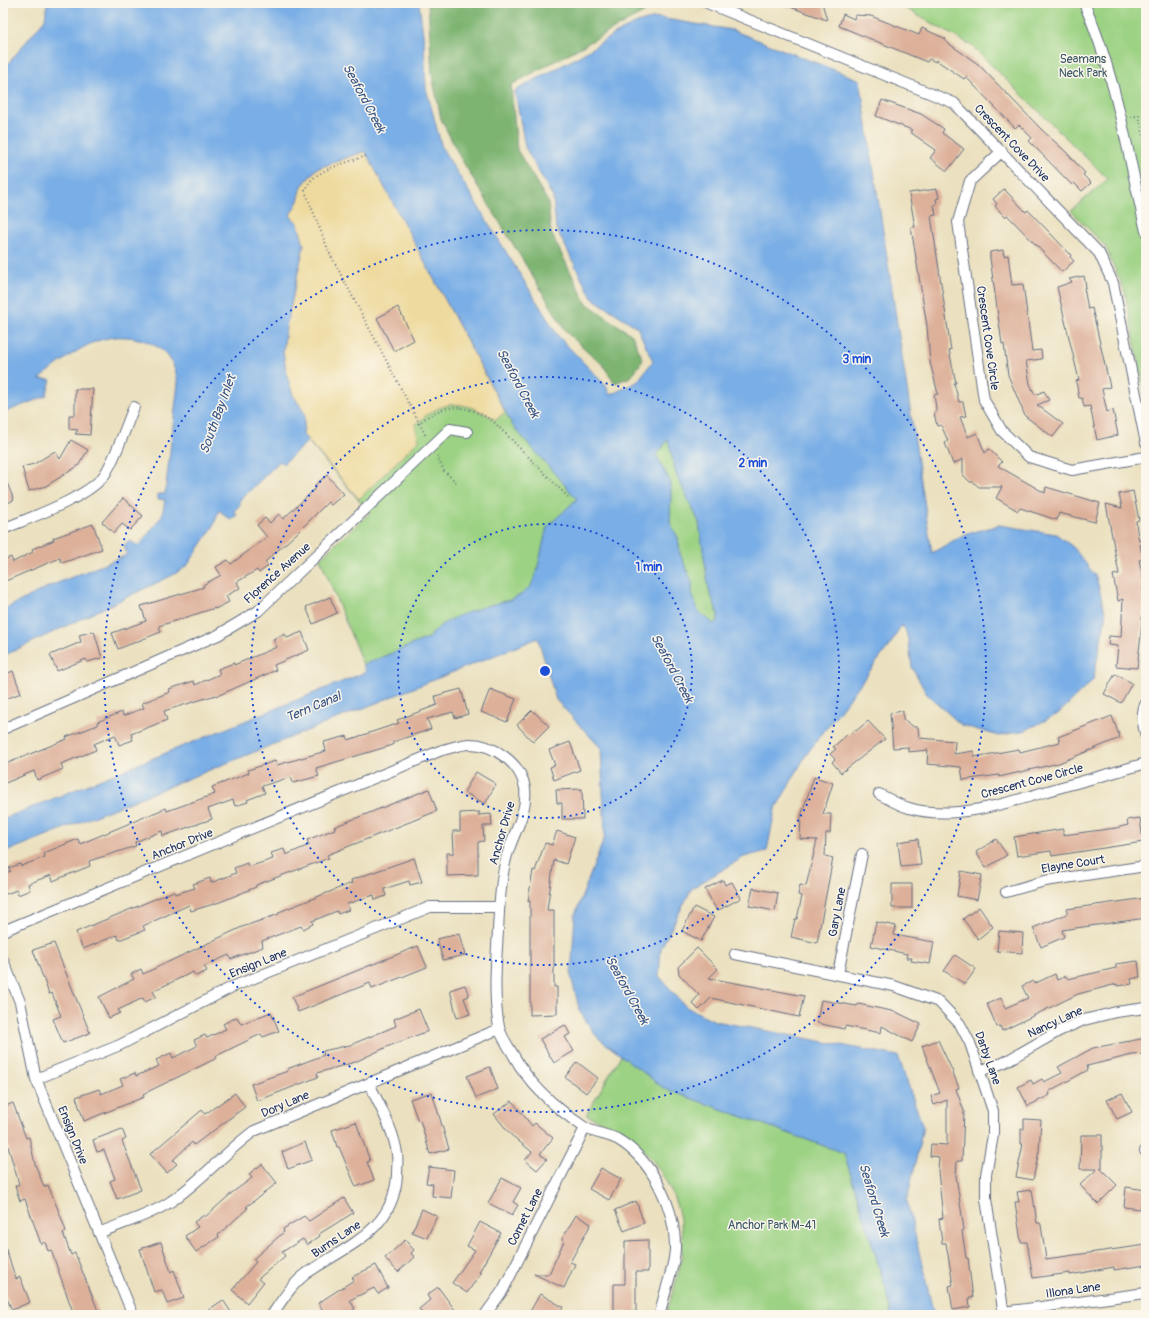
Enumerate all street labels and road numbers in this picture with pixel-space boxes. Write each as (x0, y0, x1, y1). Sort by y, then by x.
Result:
street label: Crescent Cove Drive (971, 101, 1053, 185)
street label: Crescent Cove Circle (973, 285, 1002, 391)
street label: Florence Avenue (241, 539, 314, 607)
street label: Crescent Cove Circle (979, 761, 1085, 802)
street label: Anchor Drive (486, 800, 519, 867)
street label: Anchor Drive (149, 825, 215, 864)
street label: Elayne Court (1040, 852, 1106, 877)
street label: Gary Lane (825, 886, 850, 938)
street label: Ensign Lane (227, 945, 289, 982)
street label: Nancy Lane (1025, 1003, 1085, 1042)
street label: Darby Lane (971, 1029, 1004, 1087)
street label: Dory Lane (259, 1088, 312, 1121)
street label: Ensign Drive (54, 1104, 91, 1167)
street label: Comet Lane (505, 1186, 546, 1248)
street label: Burns Lane (309, 1217, 364, 1261)
street label: Illona Lane (1045, 1279, 1101, 1302)

